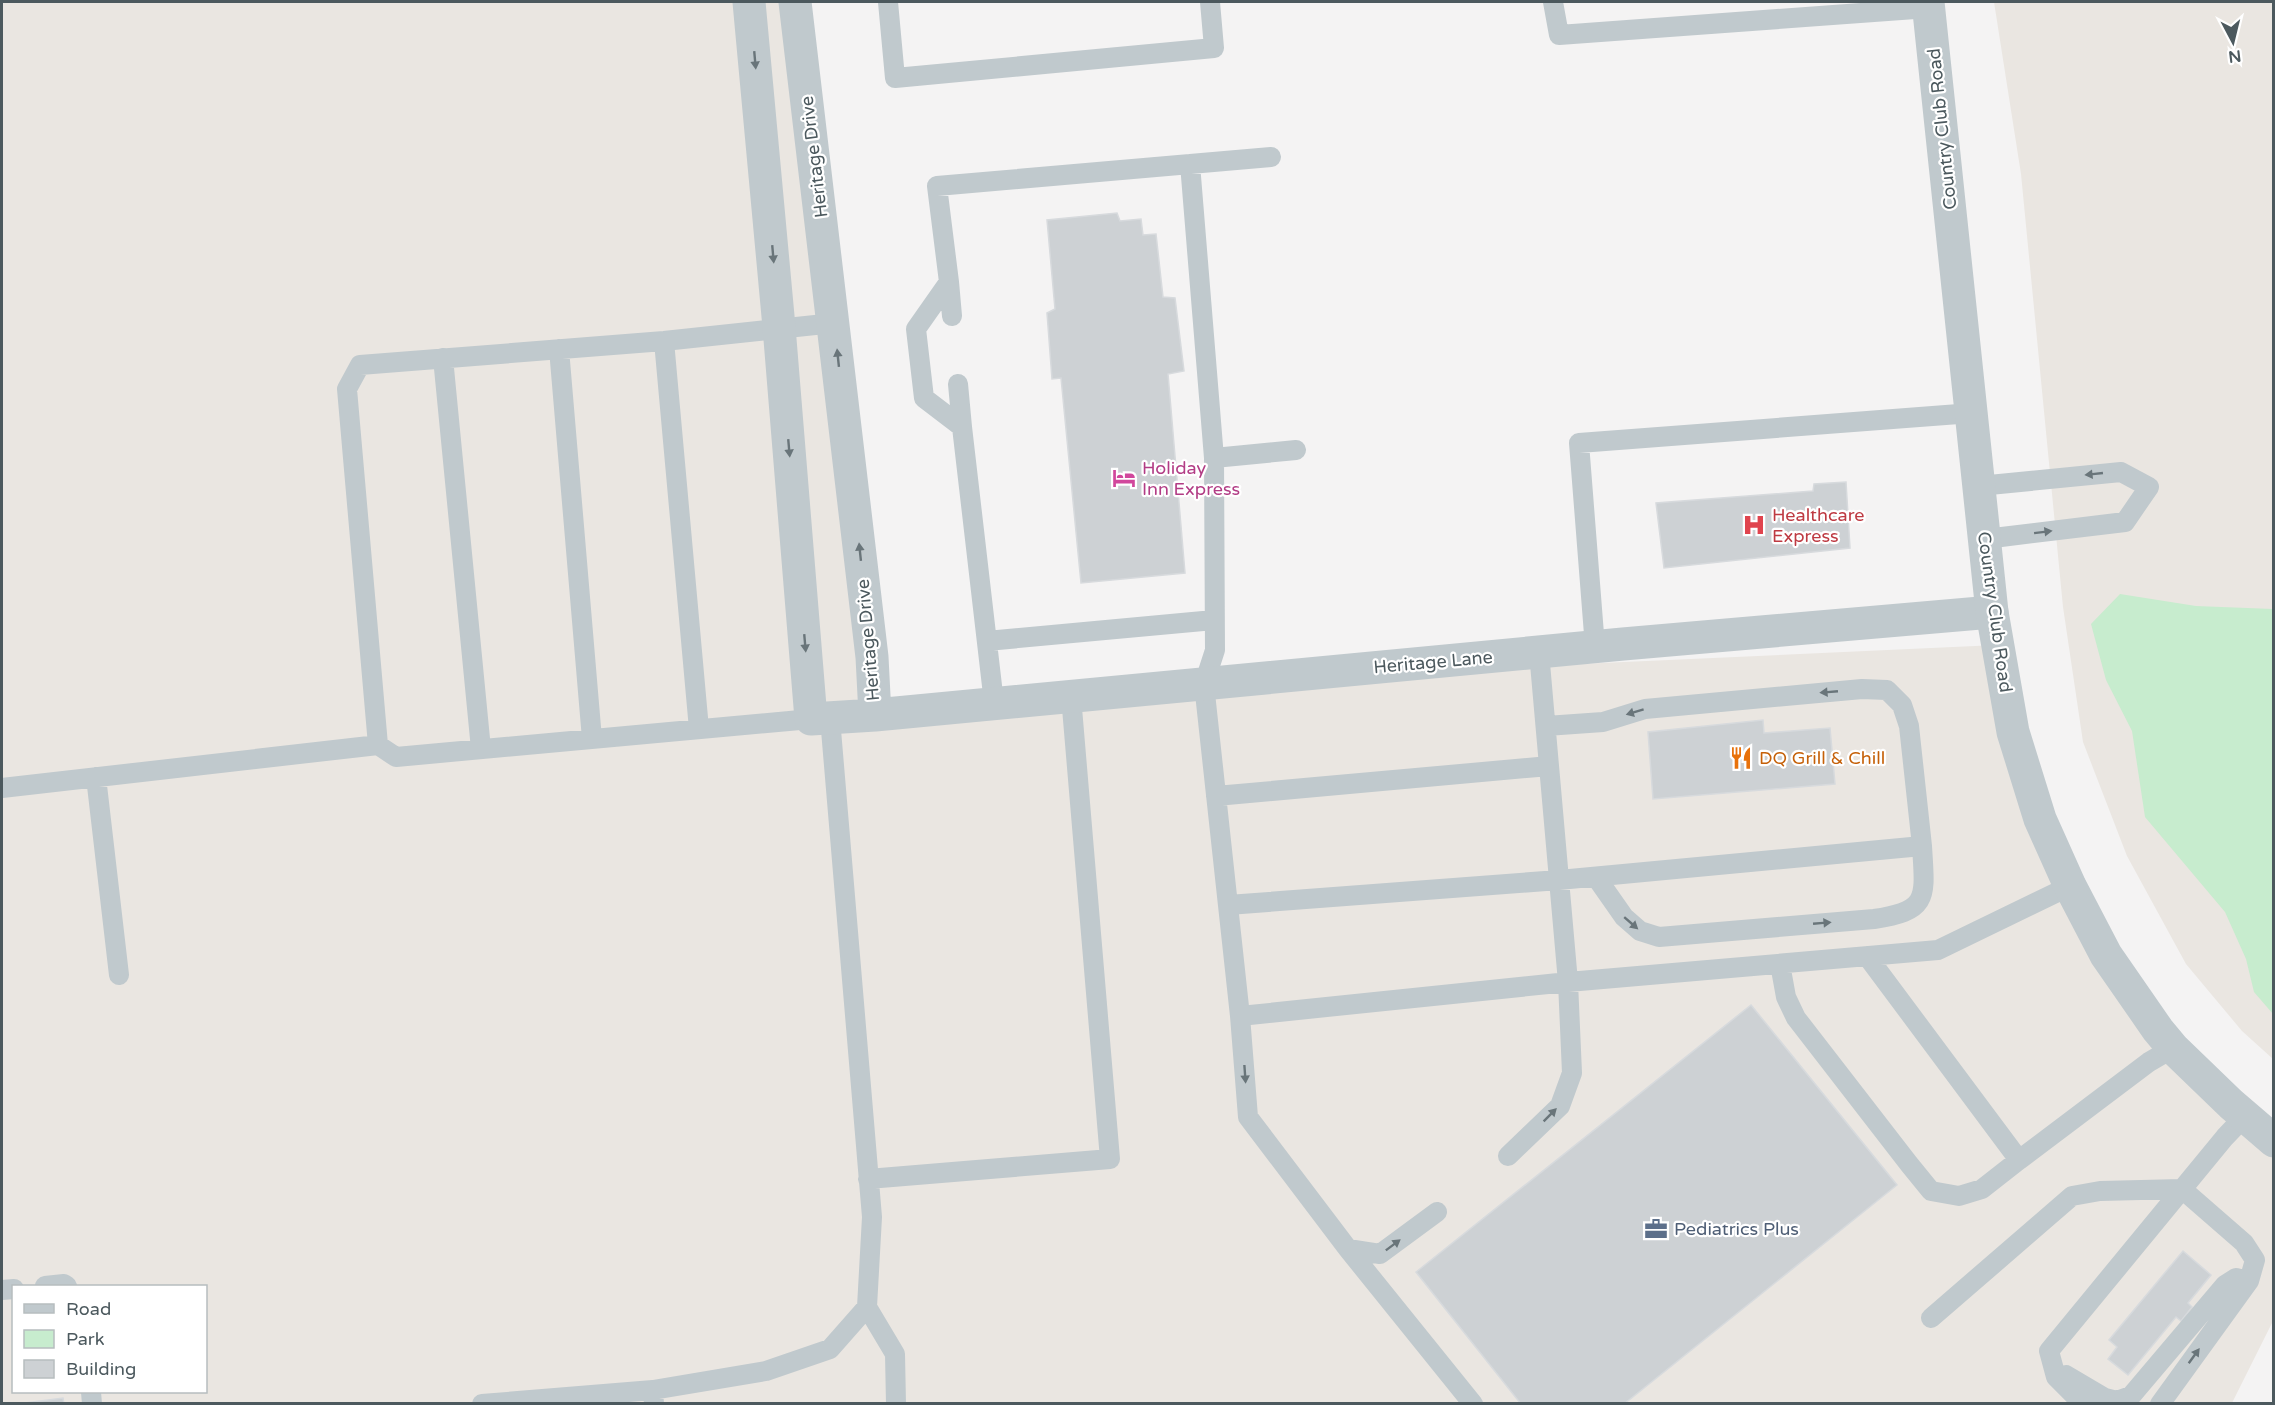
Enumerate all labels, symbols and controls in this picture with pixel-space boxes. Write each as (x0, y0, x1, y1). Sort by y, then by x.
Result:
north arrow (2203, 12, 2263, 72)
text: N (2227, 45, 2242, 67)
street label: Country Club Road (1923, 47, 1961, 211)
one-way arrow (750, 50, 760, 69)
street label: Heritage Drive (796, 95, 832, 219)
one-way arrow (768, 244, 778, 263)
one-way arrow (834, 349, 843, 368)
one-way arrow (784, 439, 794, 458)
place label: Holiday Inn Express (1142, 457, 1240, 500)
hotel icon: Holiday Inn Express (1111, 465, 1137, 491)
one-way arrow (2085, 469, 2104, 479)
place label: Healthcare Express (1772, 504, 1864, 547)
hospital icon: Healthcare Express (1741, 512, 1767, 538)
one-way arrow (2033, 527, 2052, 537)
street label: Country Club Road (1973, 530, 2017, 694)
one-way arrow (856, 542, 865, 561)
street label: Heritage Drive (852, 578, 884, 702)
one-way arrow (800, 633, 810, 652)
street label: Heritage Lane (1372, 646, 1494, 678)
one-way arrow (1819, 687, 1838, 697)
one-way arrow (1626, 708, 1644, 717)
restaurant icon: DQ Grill & Chill (1728, 745, 1754, 771)
place label: DQ Grill & Chill (1759, 747, 1885, 769)
one-way arrow (1623, 917, 1639, 930)
one-way arrow (1812, 919, 1831, 928)
one-way arrow (1240, 1064, 1249, 1083)
one-way arrow (1542, 1109, 1556, 1123)
office icon: Pediatrics Plus (1643, 1216, 1669, 1242)
place label: Pediatrics Plus (1674, 1218, 1799, 1240)
one-way arrow (1386, 1239, 1401, 1251)
legend (12, 1285, 207, 1393)
text: Road (66, 1298, 111, 1320)
text: Park (66, 1328, 105, 1350)
one-way arrow (2188, 1349, 2200, 1364)
text: Building (66, 1358, 136, 1380)

